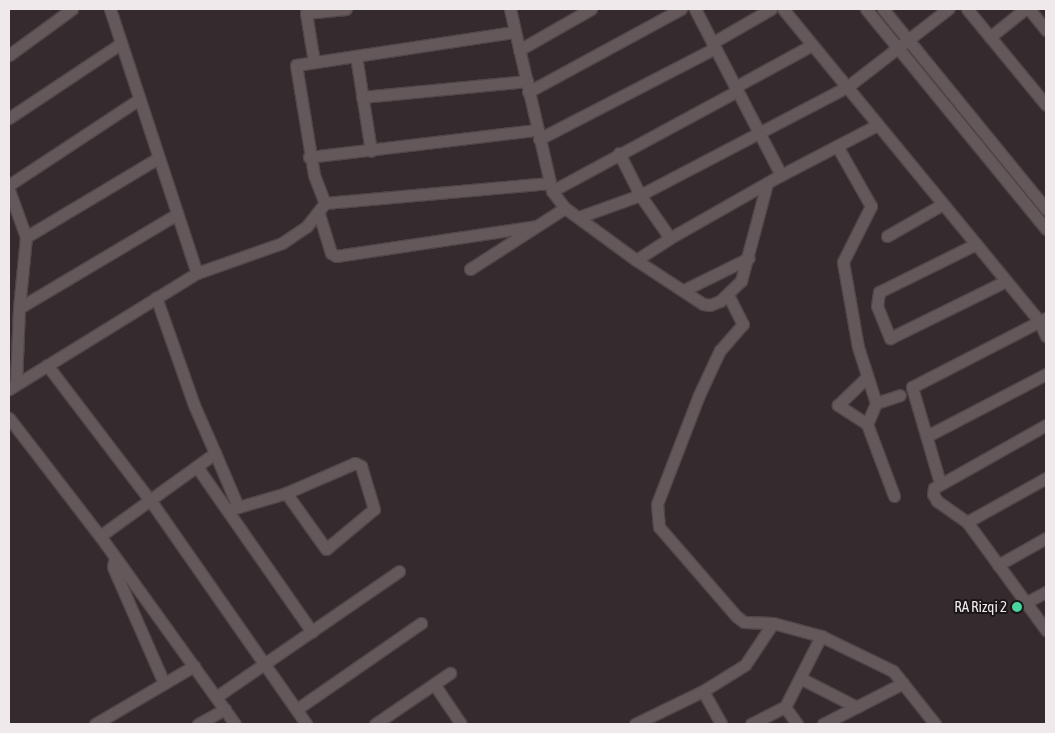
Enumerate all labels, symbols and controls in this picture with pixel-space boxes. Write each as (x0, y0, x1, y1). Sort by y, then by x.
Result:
place label: RA Rizqi 2 (954, 598, 1007, 616)
marker: RA Rizqi 2 (1011, 601, 1023, 613)

